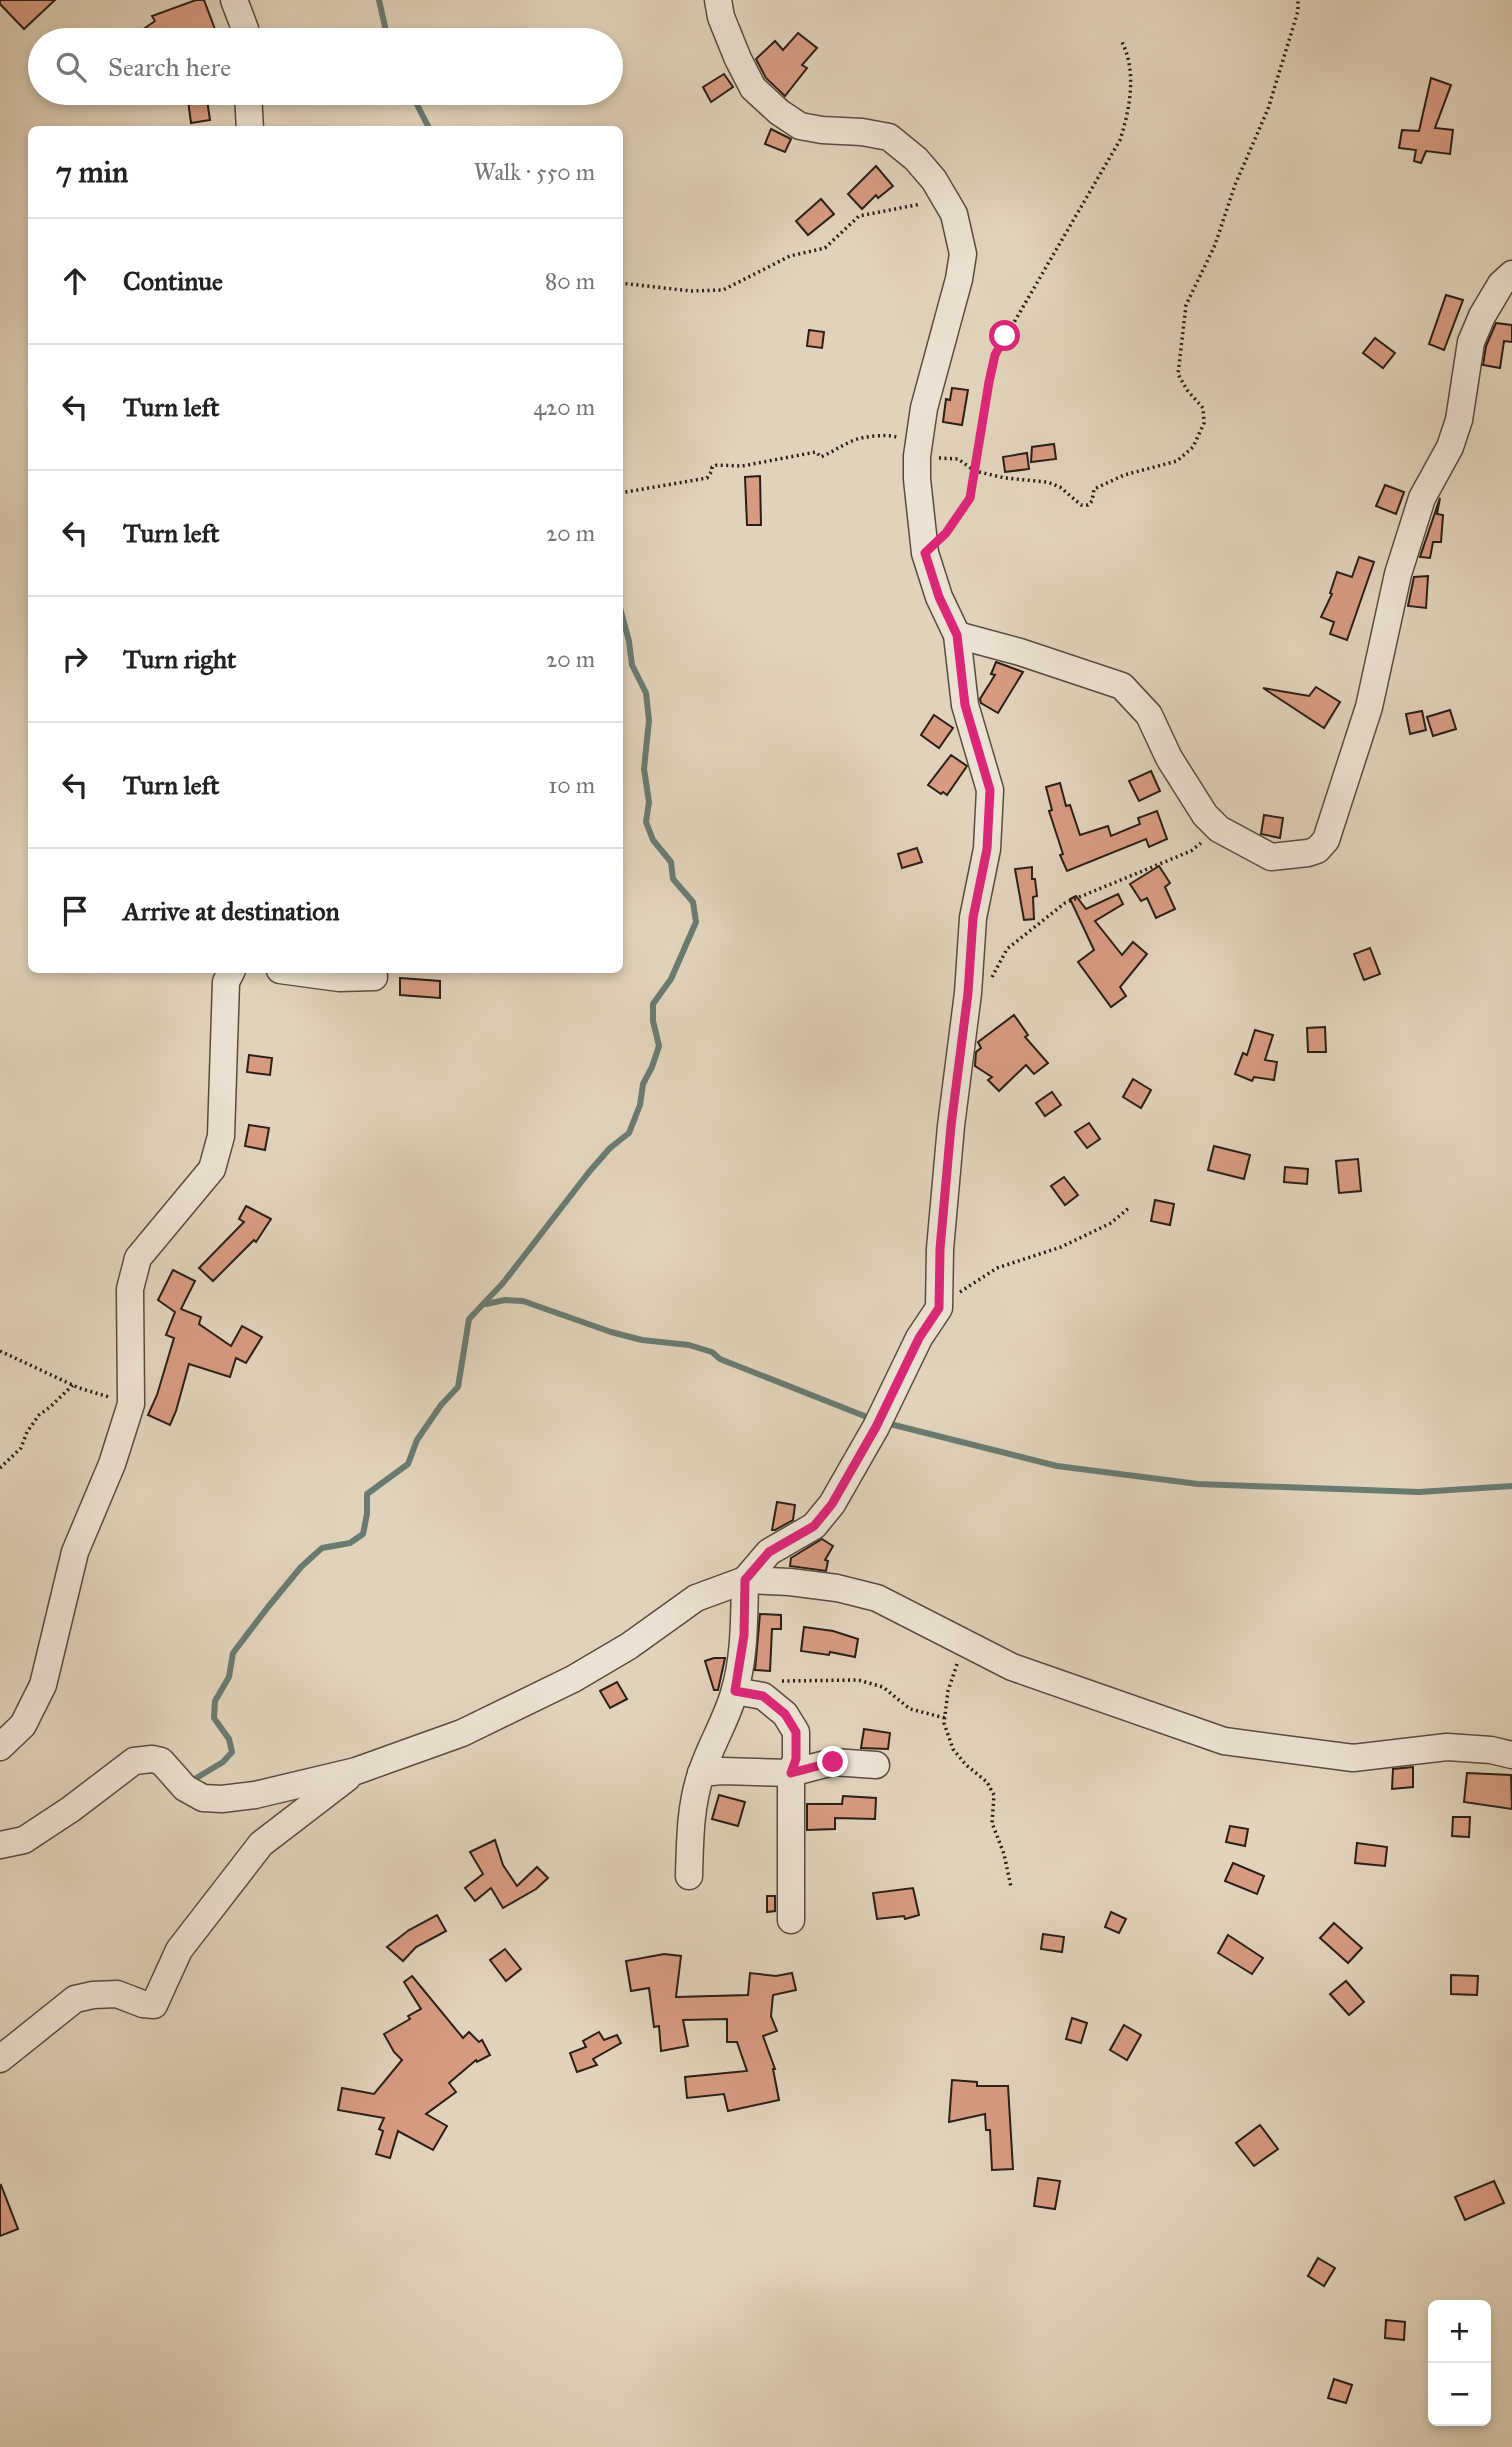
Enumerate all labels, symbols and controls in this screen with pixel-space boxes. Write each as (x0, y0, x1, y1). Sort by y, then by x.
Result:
search box (28, 28, 623, 105)
icon: search (52, 48, 90, 86)
text: Search here (108, 51, 231, 83)
text: 7 min (56, 154, 128, 190)
text: Walk · 550 m (474, 158, 595, 186)
icon: ahead (56, 262, 94, 300)
text: Continue (123, 265, 223, 297)
text: 80 m (545, 267, 595, 295)
route start (989, 320, 1020, 351)
icon: left (56, 388, 94, 426)
text: Turn left (123, 391, 219, 423)
text: 420 m (533, 393, 595, 421)
icon: left (56, 514, 94, 552)
text: Turn left (123, 517, 219, 549)
text: 20 m (546, 519, 595, 547)
icon: right (56, 640, 94, 678)
text: Turn right (123, 643, 236, 675)
text: 20 m (546, 645, 595, 673)
icon: left (56, 766, 94, 804)
text: Turn left (123, 769, 219, 801)
text: 10 m (548, 771, 595, 799)
icon: arrive (56, 892, 94, 930)
text: Arrive at destination (123, 895, 340, 927)
route end (817, 1746, 848, 1777)
map controls (1428, 2300, 1491, 2426)
button: + (1428, 2300, 1491, 2363)
button: − (1428, 2363, 1491, 2426)

